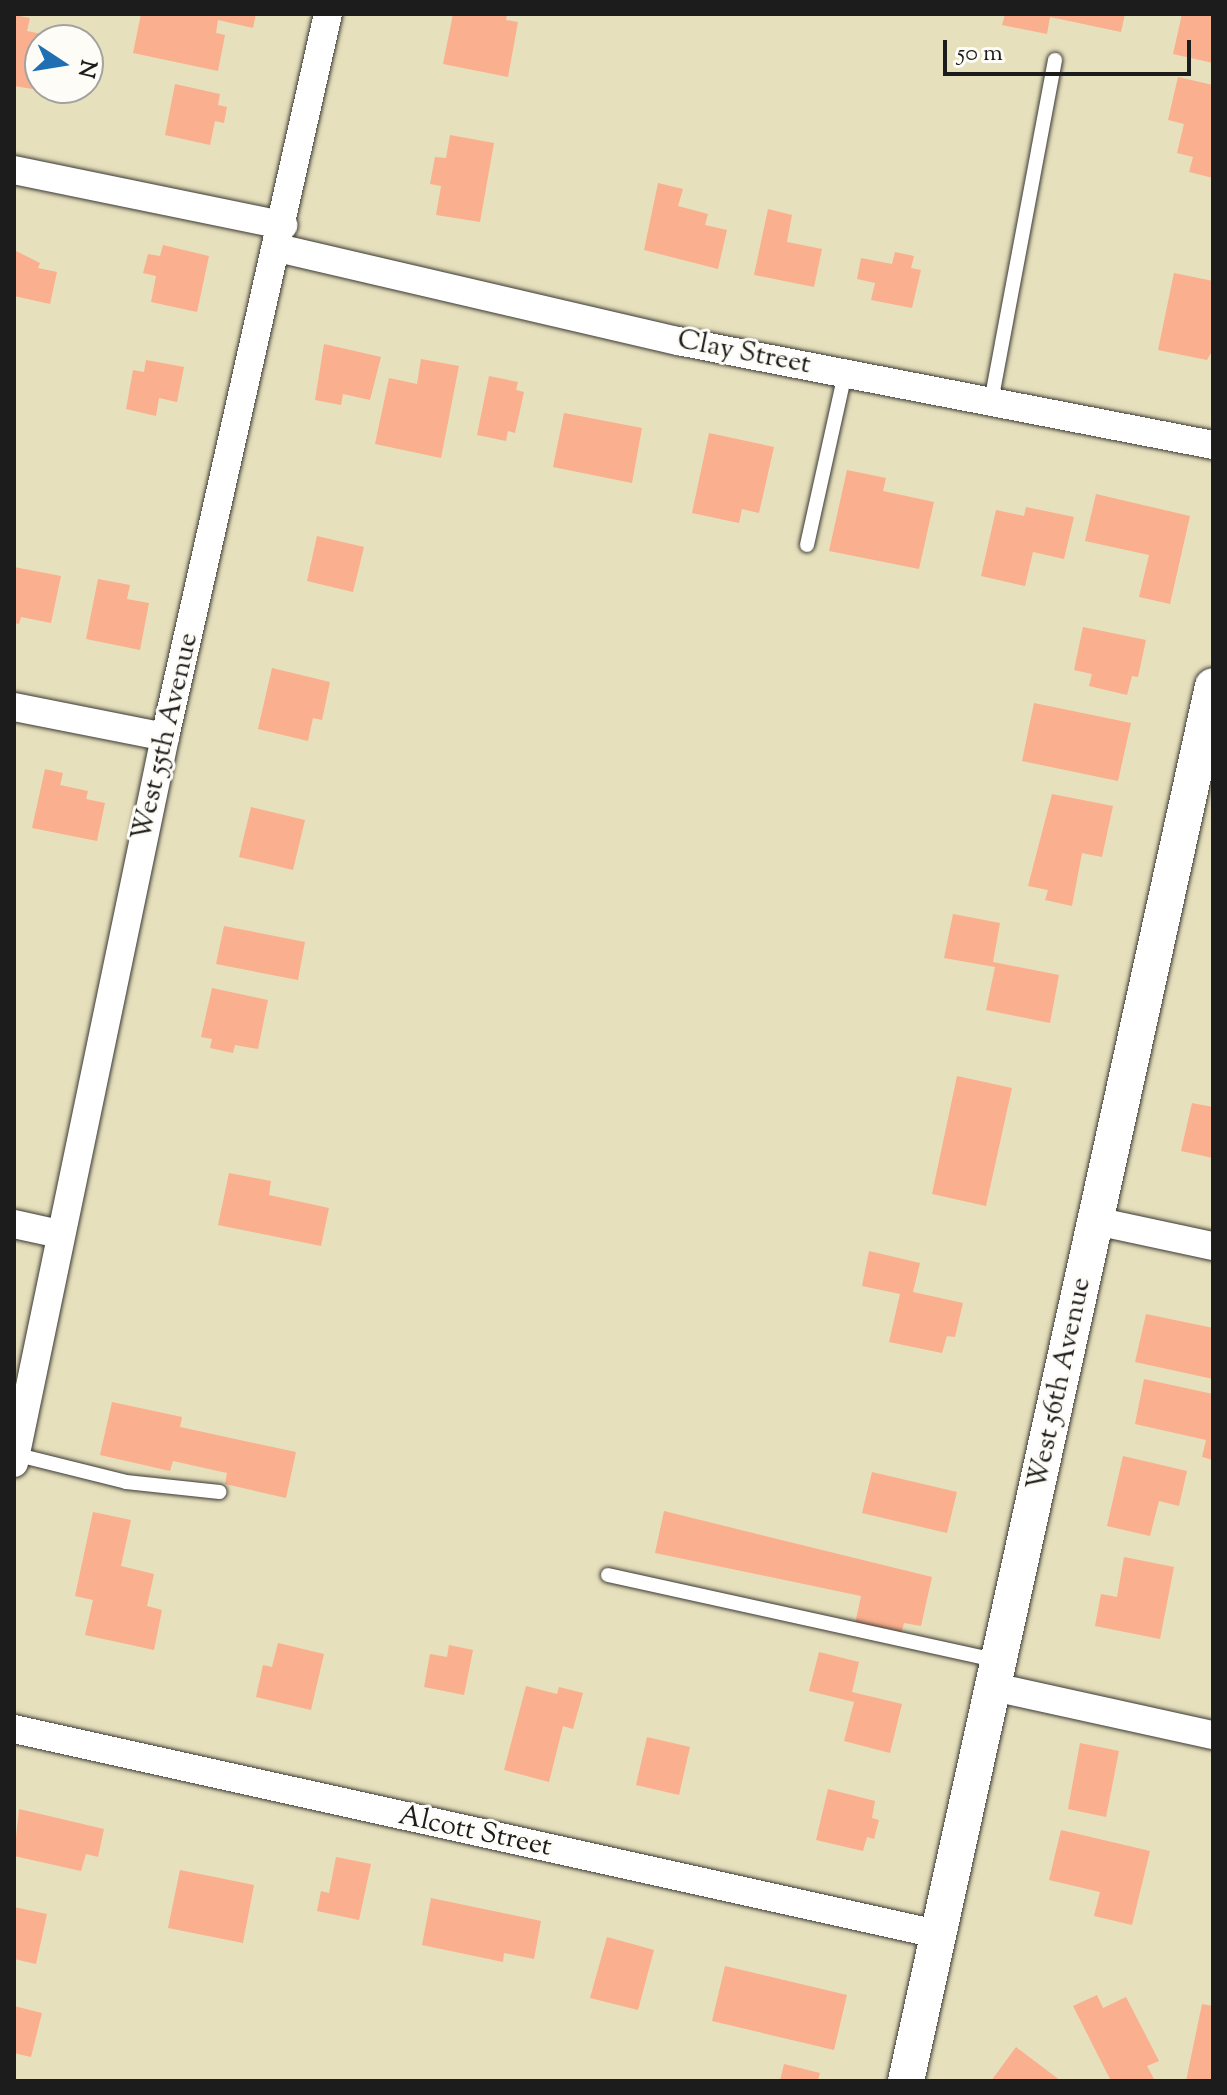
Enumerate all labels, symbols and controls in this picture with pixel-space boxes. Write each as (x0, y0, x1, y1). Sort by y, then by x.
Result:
north arrow (24, 24, 104, 104)
scale bar (947, 24, 1195, 74)
text: 50 m (957, 37, 1003, 71)
text: N (68, 57, 103, 80)
street label: Clay Street (674, 324, 814, 382)
street label: West 55th Avenue (126, 630, 206, 844)
street label: West 56th Avenue (1021, 1274, 1099, 1494)
street label: Alcott Street (395, 1799, 555, 1865)

